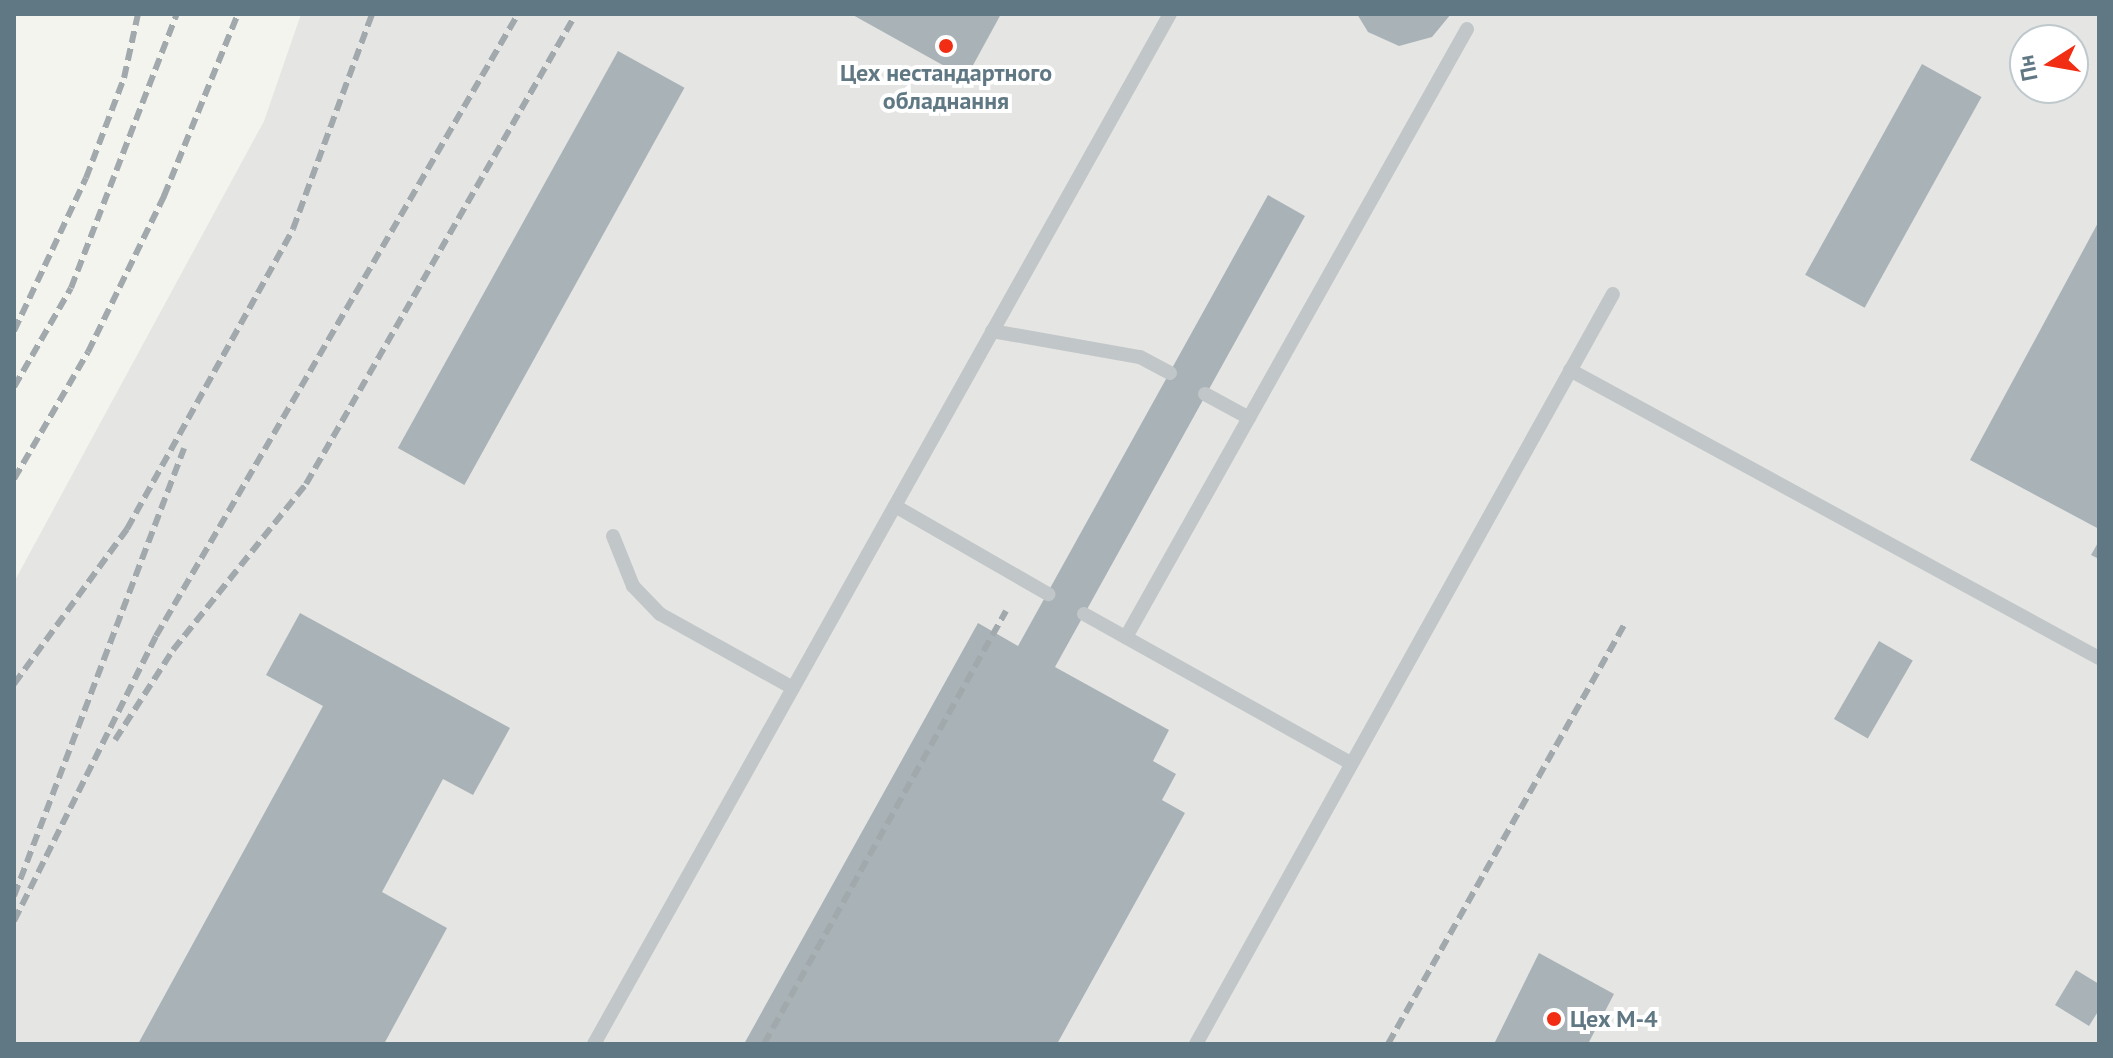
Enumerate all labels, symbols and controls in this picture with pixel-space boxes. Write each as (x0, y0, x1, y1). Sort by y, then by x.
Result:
north arrow (2009, 24, 2089, 104)
marker: Цех нестандартного обладнання (937, 37, 955, 55)
text: Пн (2011, 53, 2044, 84)
place label: Цех нестандартного обладнання (840, 59, 1052, 115)
place label: Цех М-4 (1570, 1005, 1658, 1033)
marker: Цех М-4 (1545, 1010, 1563, 1028)

